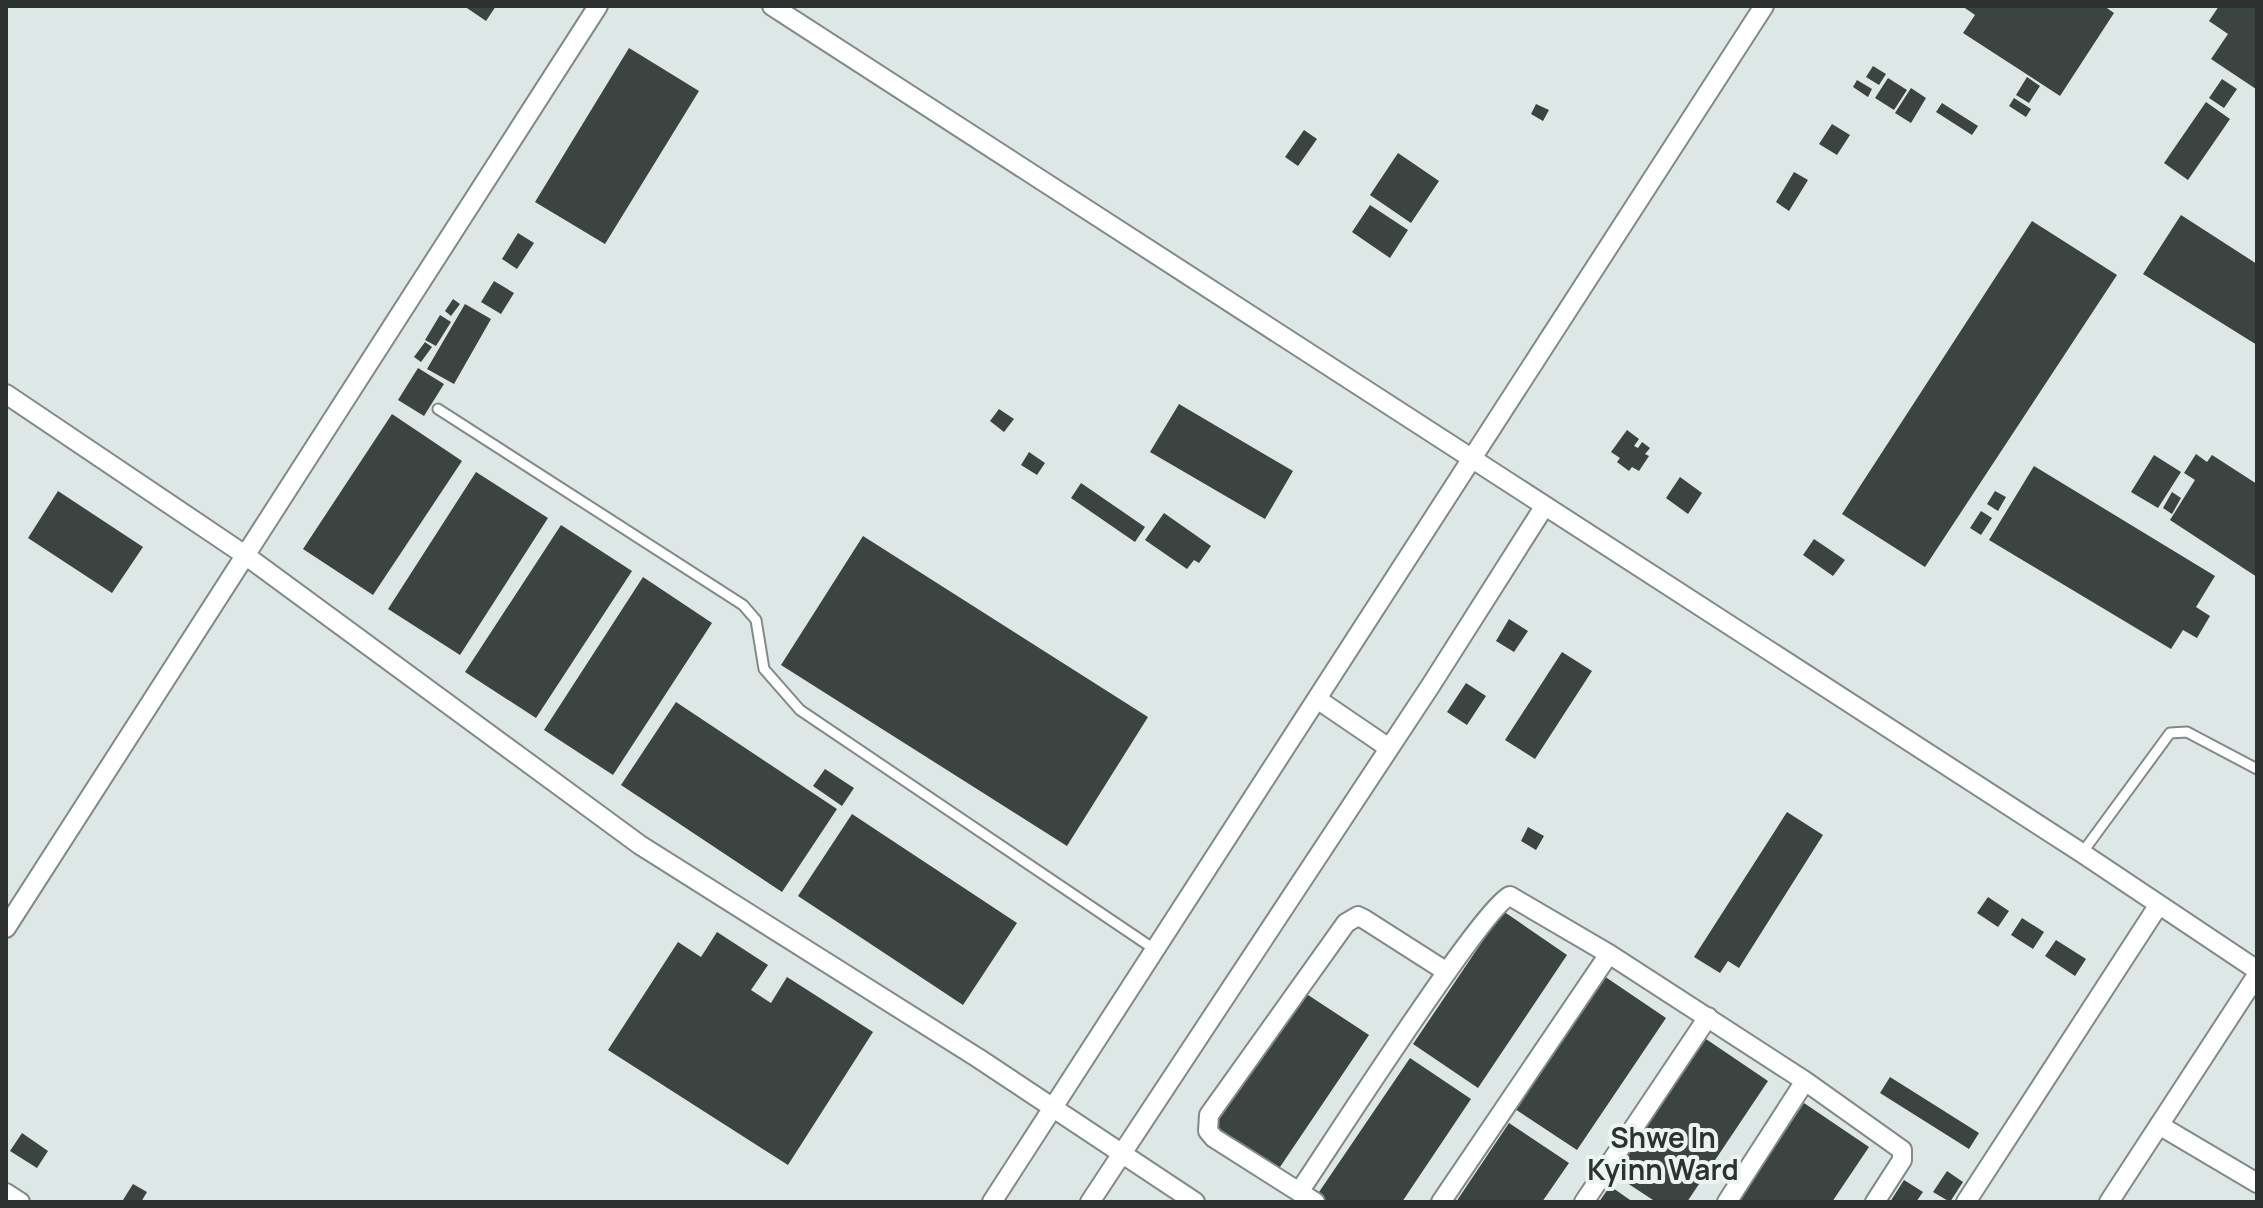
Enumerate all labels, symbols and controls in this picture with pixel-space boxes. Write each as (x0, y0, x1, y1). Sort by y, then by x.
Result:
district label: Shwe In Kyinn Ward (1587, 1118, 1739, 1188)

